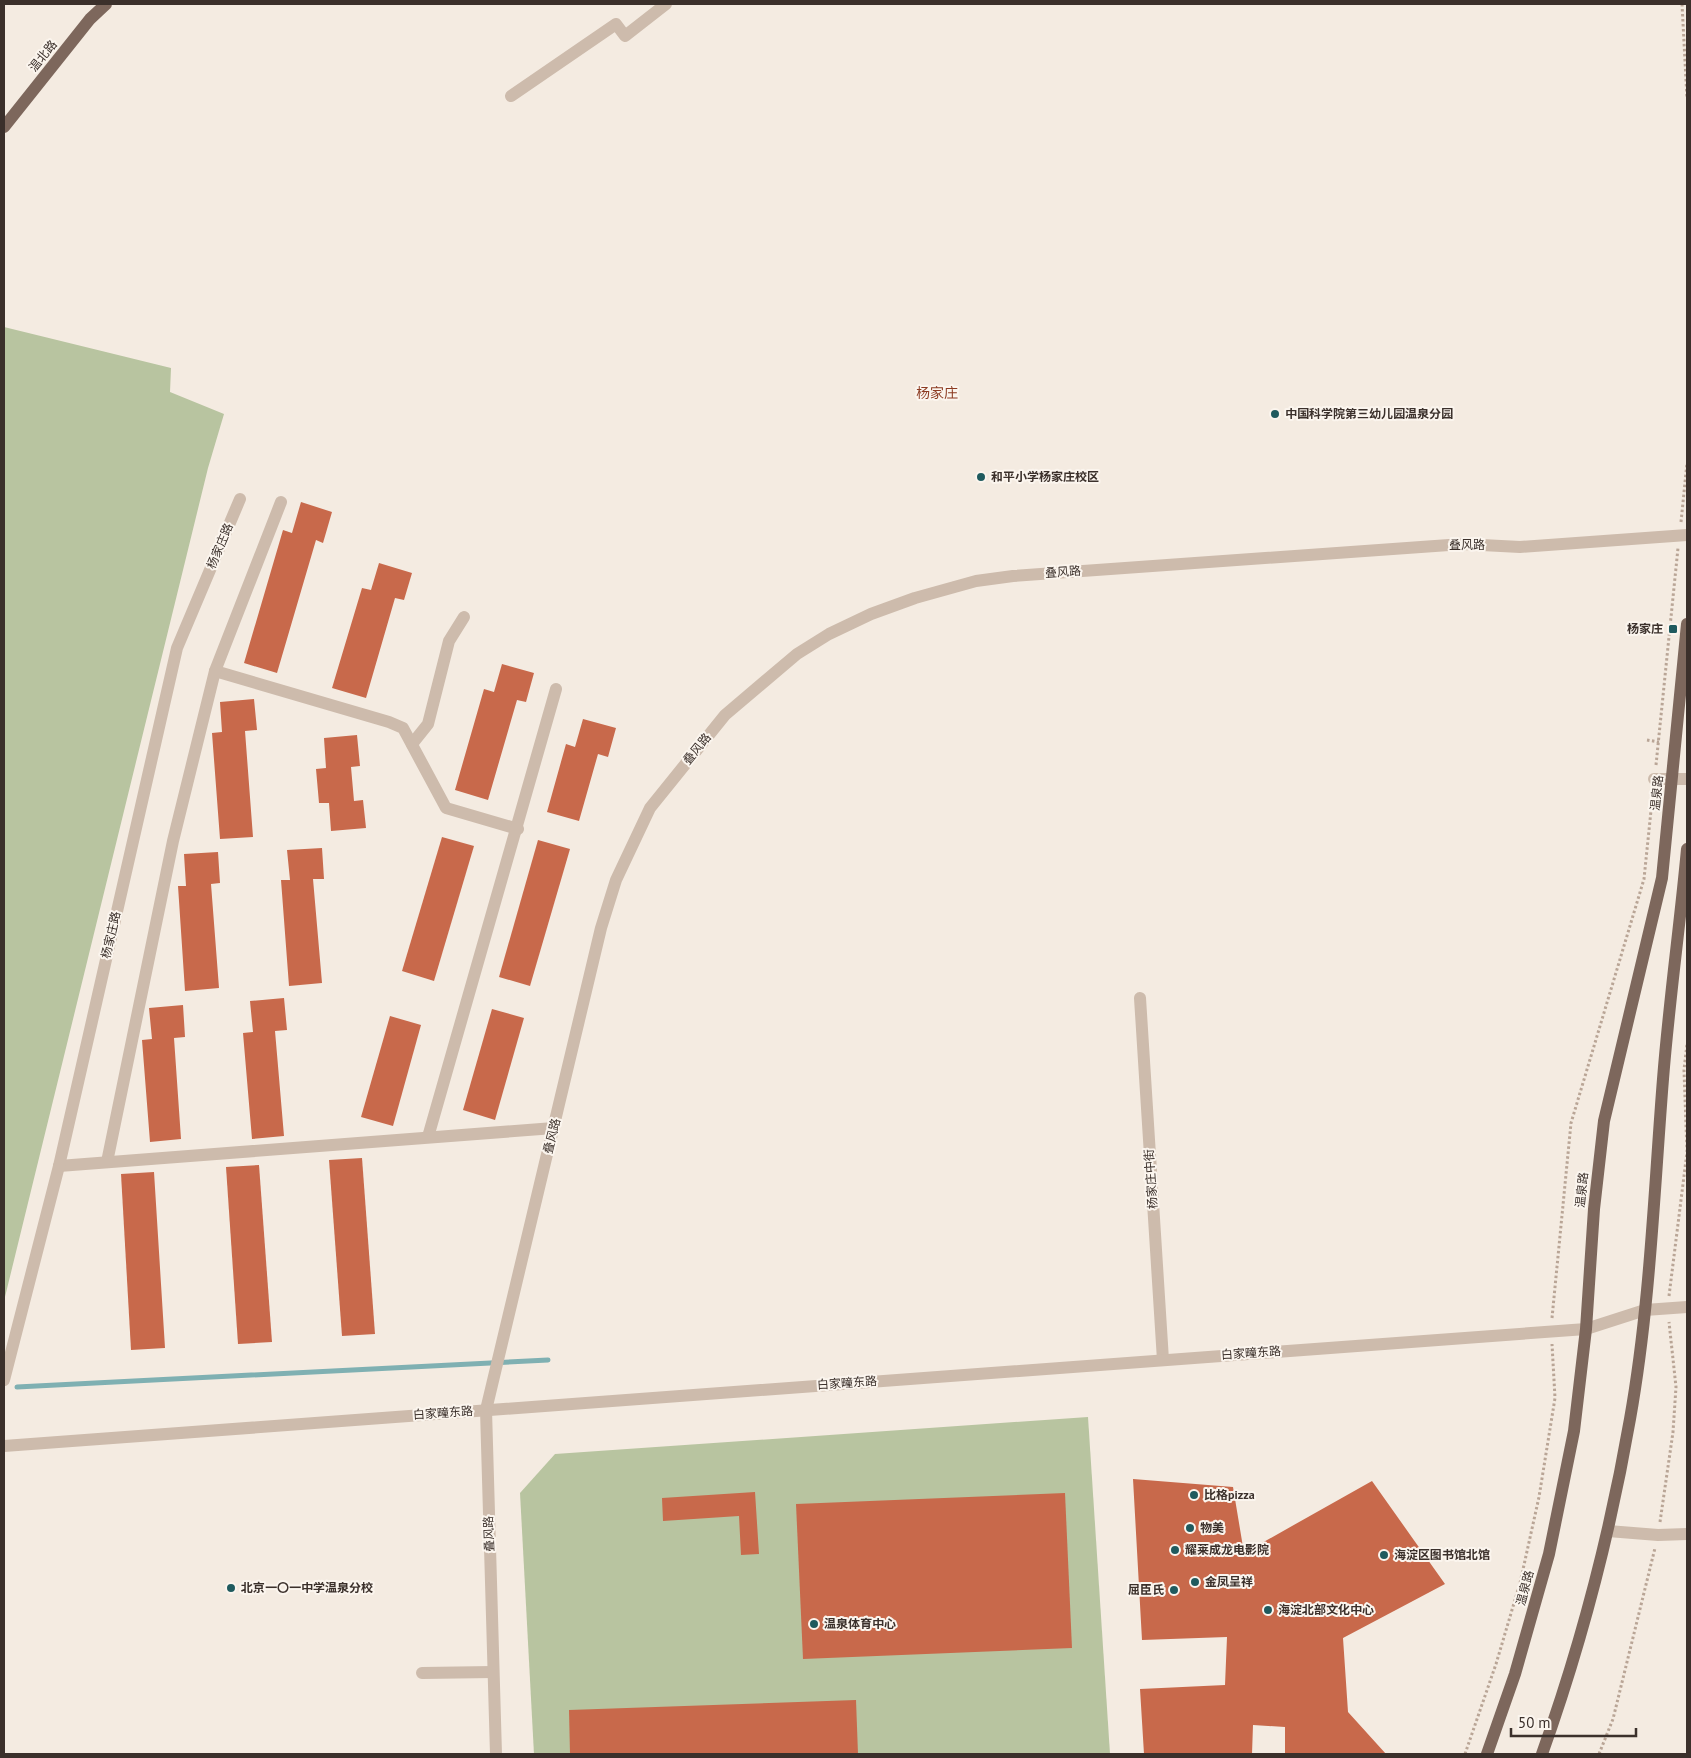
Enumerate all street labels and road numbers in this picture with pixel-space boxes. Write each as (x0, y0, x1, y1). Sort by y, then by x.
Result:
street label: 温北路 (25, 37, 60, 74)
street label: 杨家庄路 (203, 521, 236, 571)
street label: 叠风路 (1449, 537, 1485, 552)
street label: 叠风路 (1044, 563, 1081, 580)
street label: 叠风路 (679, 730, 714, 767)
street label: 温泉路 (1647, 774, 1666, 812)
street label: 杨家庄路 (98, 910, 123, 960)
street label: 叠风路 (540, 1117, 563, 1155)
street label: 杨家庄中街 (1141, 1149, 1160, 1209)
street label: 温泉路 (1572, 1171, 1591, 1209)
street label: 白家疃东路 (1221, 1343, 1281, 1362)
street label: 白家疃东路 (817, 1373, 877, 1392)
street label: 白家疃东路 (413, 1403, 473, 1422)
street label: 叠风路 (480, 1516, 497, 1552)
street label: 温泉路 (1513, 1569, 1536, 1607)

